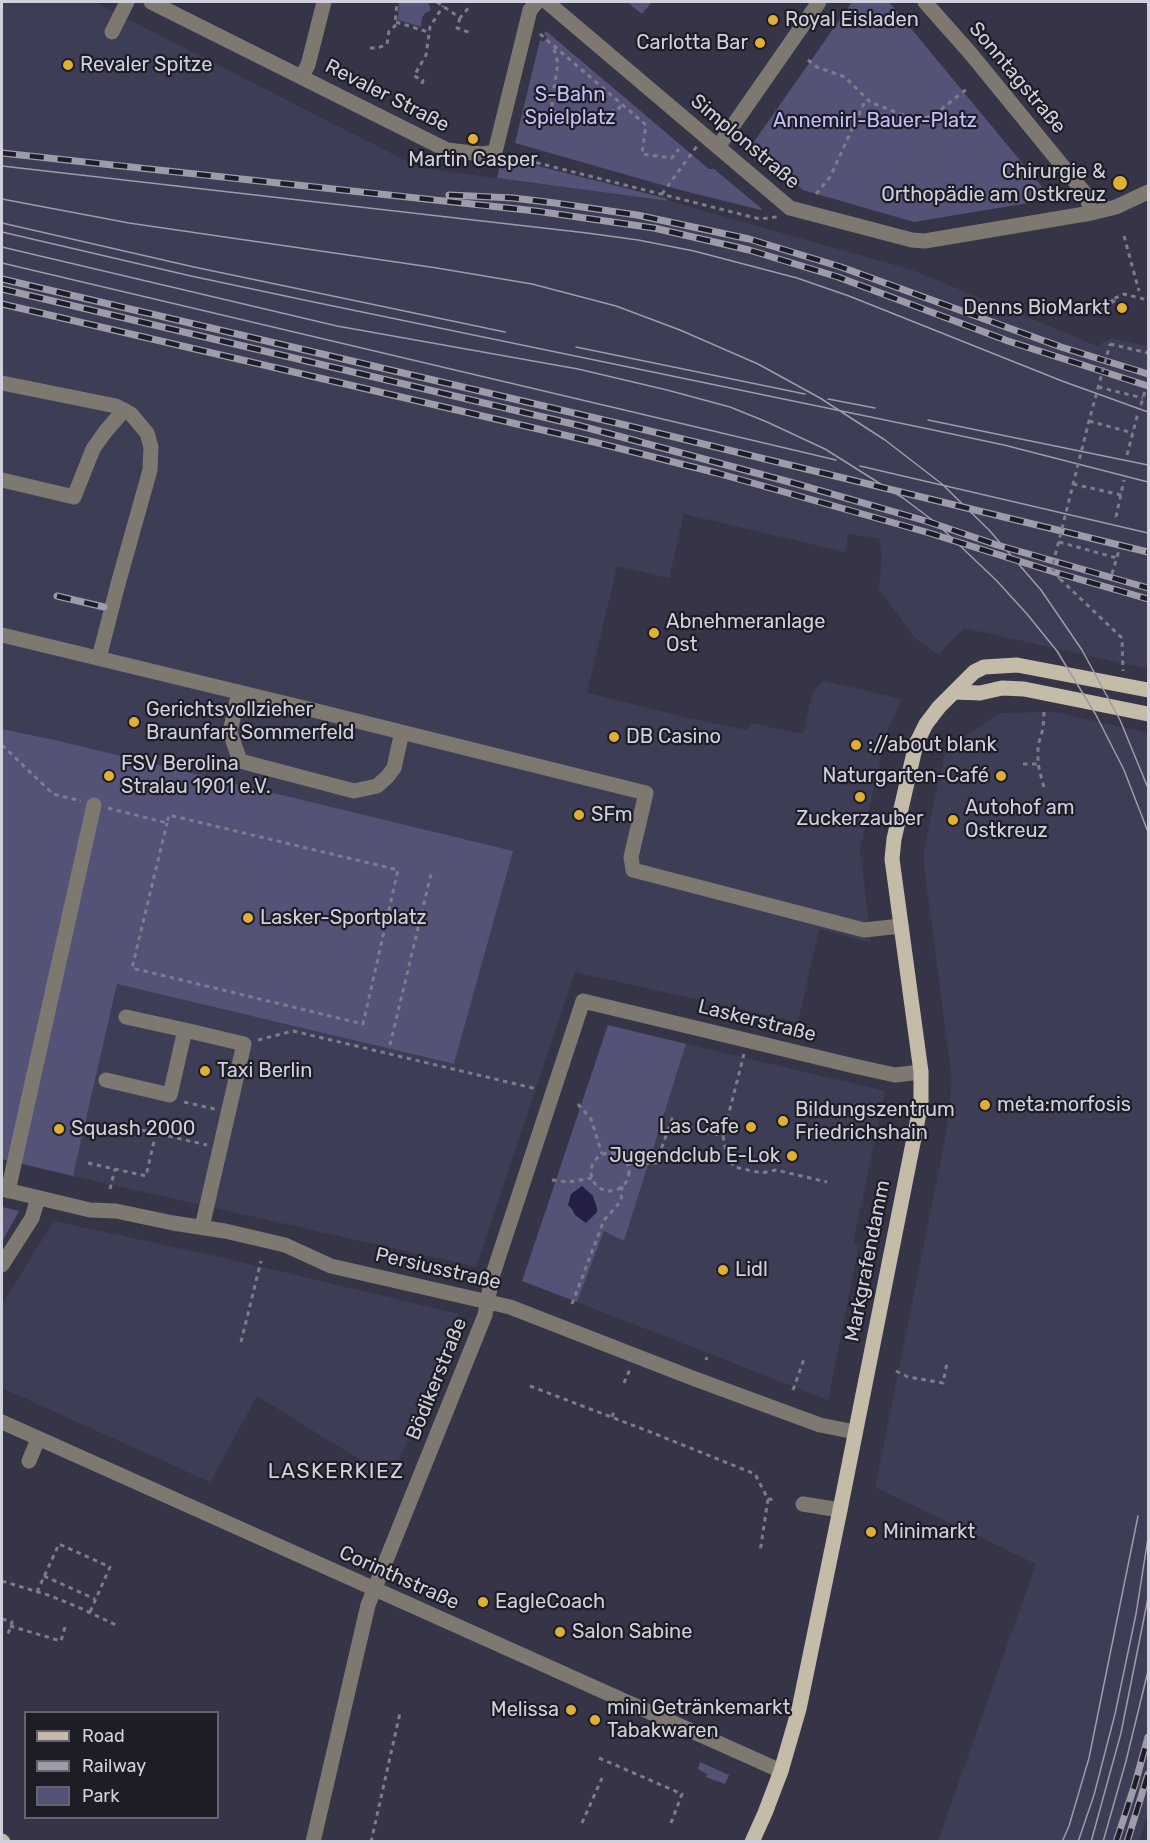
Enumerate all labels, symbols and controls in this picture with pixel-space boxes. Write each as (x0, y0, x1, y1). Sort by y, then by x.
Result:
place label: Royal Eisladen (785, 8, 919, 32)
marker: Royal Eisladen (766, 13, 780, 27)
street label: Sonntagstraße (963, 17, 1071, 139)
place label: Carlotta Bar (636, 31, 748, 55)
marker: Carlotta Bar (753, 36, 767, 50)
place label: Revaler Spitze (80, 53, 212, 77)
street label: Revaler Straße (321, 54, 453, 138)
marker: Revaler Spitze (61, 58, 75, 72)
park label: S-Bahn Spielplatz (525, 83, 615, 130)
street label: Simplonstraße (686, 89, 804, 195)
park label: Annemirl-Bauer-Platz (773, 109, 977, 133)
marker: Martin Casper (466, 132, 480, 146)
place label: Martin Casper (408, 148, 538, 172)
place label: Chirurgie & Orthopädie am Ostkreuz (881, 160, 1106, 207)
marker: Chirurgie & Orthopädie am Ostkreuz (1111, 174, 1129, 192)
place label: Denns BioMarkt (963, 296, 1110, 320)
marker: Denns BioMarkt (1115, 301, 1129, 315)
place label: Abnehmeranlage Ost (666, 610, 825, 657)
marker: Abnehmeranlage Ost (647, 626, 661, 640)
place label: Gerichtsvollzieher Braunfart Sommerfeld (146, 698, 354, 745)
marker: Gerichtsvollzieher Braunfart Sommerfeld (127, 715, 141, 729)
place label: DB Casino (626, 725, 721, 749)
marker: DB Casino (607, 730, 621, 744)
place label: ://about blank (868, 733, 997, 757)
marker: ://about blank (849, 738, 863, 752)
place label: FSV Berolina Stralau 1901 e.V. (121, 752, 271, 799)
place label: Naturgarten-Café (823, 764, 989, 788)
marker: FSV Berolina Stralau 1901 e.V. (102, 769, 116, 783)
marker: Naturgarten-Café (994, 769, 1008, 783)
marker: Zuckerzauber (853, 790, 867, 804)
place label: Autohof am Ostkreuz (965, 796, 1075, 843)
place label: SFm (591, 803, 633, 827)
place label: Zuckerzauber (796, 807, 924, 831)
marker: SFm (572, 808, 586, 822)
marker: Autohof am Ostkreuz (946, 813, 960, 827)
place label: Lasker-Sportplatz (260, 906, 427, 930)
marker: Lasker-Sportplatz (241, 911, 255, 925)
street label: Laskerstraße (696, 995, 818, 1047)
place label: Taxi Berlin (217, 1059, 312, 1083)
marker: Taxi Berlin (198, 1064, 212, 1078)
place label: meta:morfosis (997, 1093, 1131, 1117)
place label: Bildungszentrum Friedrichshain (795, 1098, 955, 1145)
marker: meta:morfosis (978, 1098, 992, 1112)
marker: Bildungszentrum Friedrichshain (776, 1114, 790, 1128)
place label: Las Cafe (659, 1115, 739, 1139)
place label: Squash 2000 (71, 1117, 196, 1141)
marker: Las Cafe (744, 1120, 758, 1134)
marker: Squash 2000 (52, 1122, 66, 1136)
place label: Jugendclub E-Lok (609, 1144, 780, 1168)
marker: Jugendclub E-Lok (785, 1149, 799, 1163)
street label: Markgrafendamm (841, 1178, 895, 1344)
street label: Persiusstraße (373, 1243, 503, 1295)
place label: Lidl (735, 1258, 768, 1282)
marker: Lidl (716, 1263, 730, 1277)
street label: Bödikerstraße (402, 1314, 472, 1444)
district label: LASKERKIEZ (268, 1459, 404, 1485)
place label: Minimarkt (883, 1520, 975, 1544)
marker: Minimarkt (864, 1525, 878, 1539)
street label: Corinthstraße (335, 1541, 463, 1615)
place label: EagleCoach (495, 1590, 605, 1614)
marker: EagleCoach (476, 1595, 490, 1609)
place label: Salon Sabine (572, 1620, 692, 1644)
marker: Salon Sabine (553, 1625, 567, 1639)
place label: mini Getränkemarkt Tabakwaren (607, 1696, 790, 1743)
place label: Melissa (491, 1698, 559, 1722)
marker: Melissa (564, 1703, 578, 1717)
legend (24, 1711, 219, 1819)
marker: mini Getränkemarkt Tabakwaren (588, 1713, 602, 1727)
text: Road (82, 1725, 125, 1747)
text: Railway (82, 1755, 146, 1777)
text: Park (82, 1785, 119, 1807)

